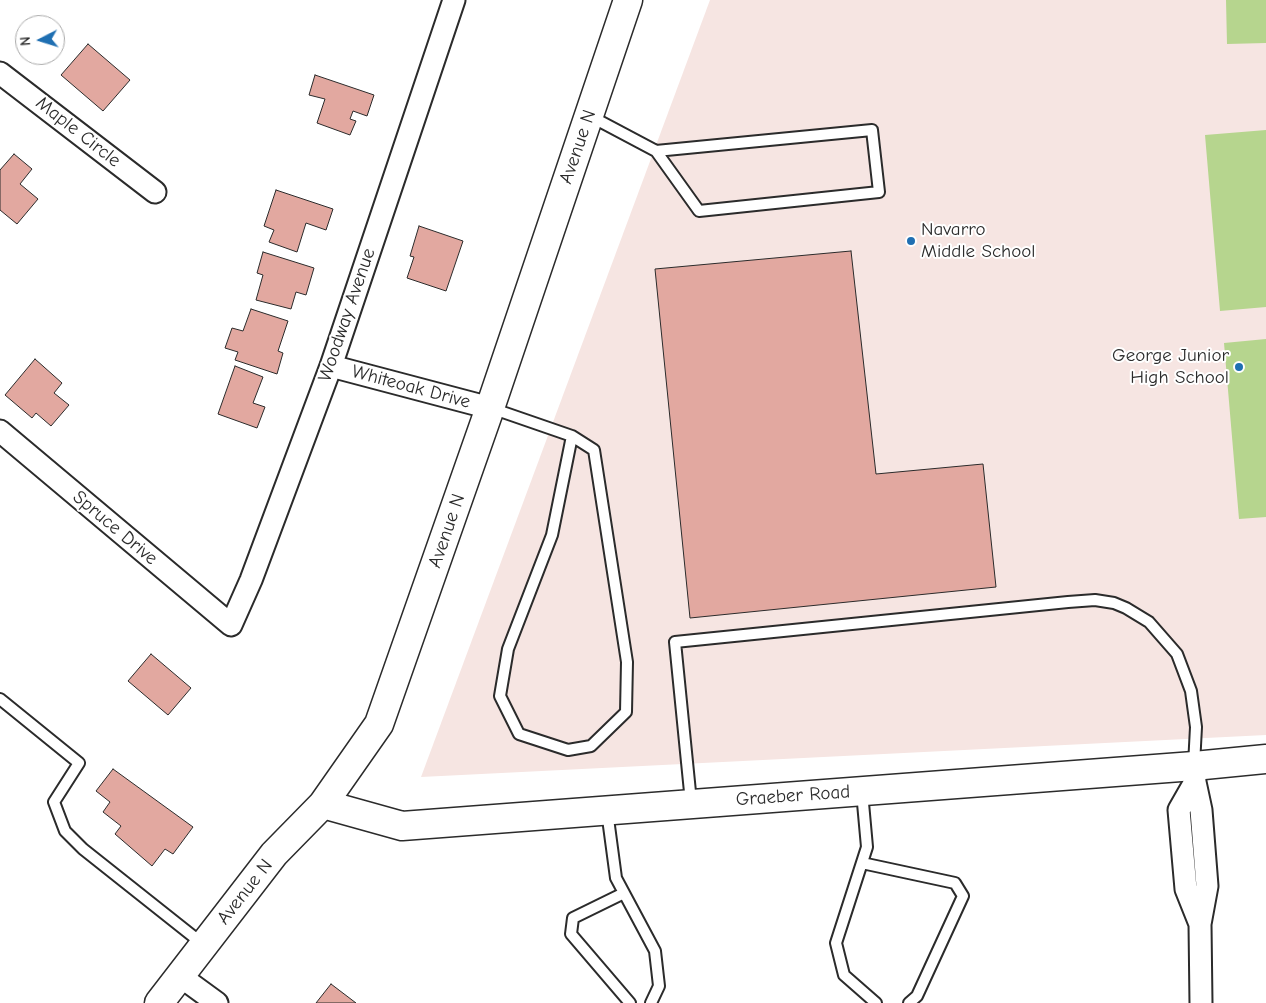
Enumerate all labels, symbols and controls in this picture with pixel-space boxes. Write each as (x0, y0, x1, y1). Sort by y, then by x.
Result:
north arrow (15, 15, 65, 65)
text: N (17, 36, 34, 47)
street label: Maple Circle (31, 92, 125, 172)
street label: Avenue N (555, 107, 601, 187)
place label: Navarro Middle School (921, 219, 1035, 263)
marker: Navarro Middle School (905, 235, 917, 247)
street label: Woodway Avenue (314, 245, 380, 385)
place label: George Junior High School (1112, 345, 1229, 389)
street label: Whiteoak Drive (349, 360, 473, 414)
marker: George Junior High School (1233, 361, 1245, 373)
street label: Spruce Drive (68, 486, 162, 570)
street label: Avenue N (424, 491, 470, 571)
street label: Graeber Road (735, 781, 851, 811)
street label: Avenue N (212, 855, 278, 929)

